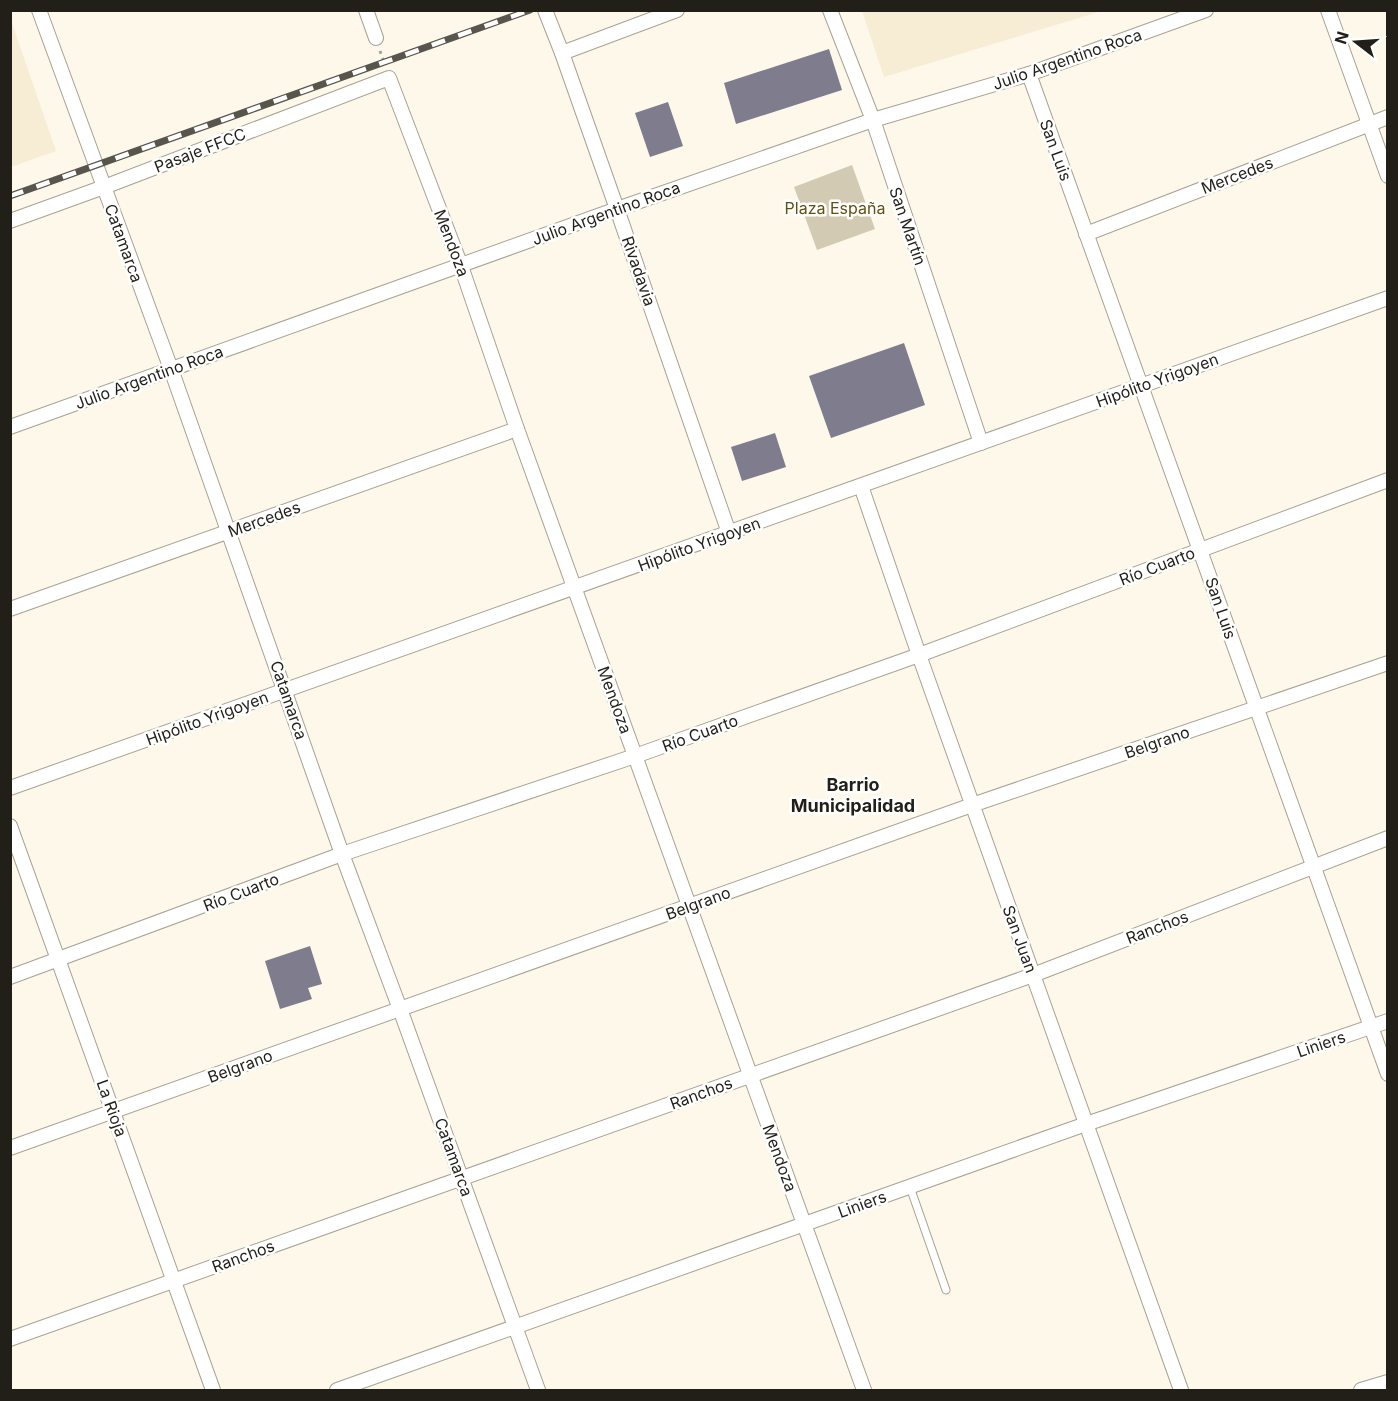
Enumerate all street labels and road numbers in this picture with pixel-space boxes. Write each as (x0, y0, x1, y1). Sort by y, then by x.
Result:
street label: Julio Argentino Roca (990, 24, 1144, 94)
street label: San Luis (1036, 116, 1076, 184)
street label: Pasaje FFCC (151, 123, 249, 177)
street label: Mercedes (1198, 152, 1276, 198)
street label: Julio Argentino Roca (529, 177, 683, 249)
street label: San Martín (885, 184, 931, 268)
street label: Catamarca (101, 201, 147, 285)
street label: Mendoza (430, 207, 474, 279)
street label: Rivadavia (618, 233, 660, 309)
street label: Julio Argentino Roca (72, 341, 226, 413)
street label: Hipólito Yrigoyen (1093, 349, 1221, 411)
street label: Mercedes (225, 497, 303, 541)
street label: Hipólito Yrigoyen (635, 513, 763, 575)
street label: Río Cuarto (1116, 542, 1198, 590)
street label: San Luis (1201, 574, 1241, 642)
street label: Catamarca (266, 658, 312, 742)
street label: Mendoza (594, 664, 636, 736)
street label: Hipólito Yrigoyen (143, 687, 271, 749)
street label: Río Cuarto (659, 710, 741, 756)
street label: Belgrano (1122, 722, 1192, 762)
street label: Río Cuarto (200, 868, 282, 916)
street label: Belgrano (663, 882, 733, 924)
street label: San Juan (999, 903, 1041, 975)
street label: Ranchos (1123, 906, 1191, 948)
street label: Liniers (1294, 1026, 1348, 1062)
street label: Belgrano (205, 1045, 275, 1087)
street label: Ranchos (667, 1072, 735, 1114)
street label: La Rioja (92, 1077, 132, 1139)
street label: Catamarca (431, 1115, 477, 1199)
street label: Mendoza (759, 1122, 801, 1194)
street label: Liniers (835, 1186, 889, 1222)
street label: Ranchos (209, 1235, 277, 1277)

